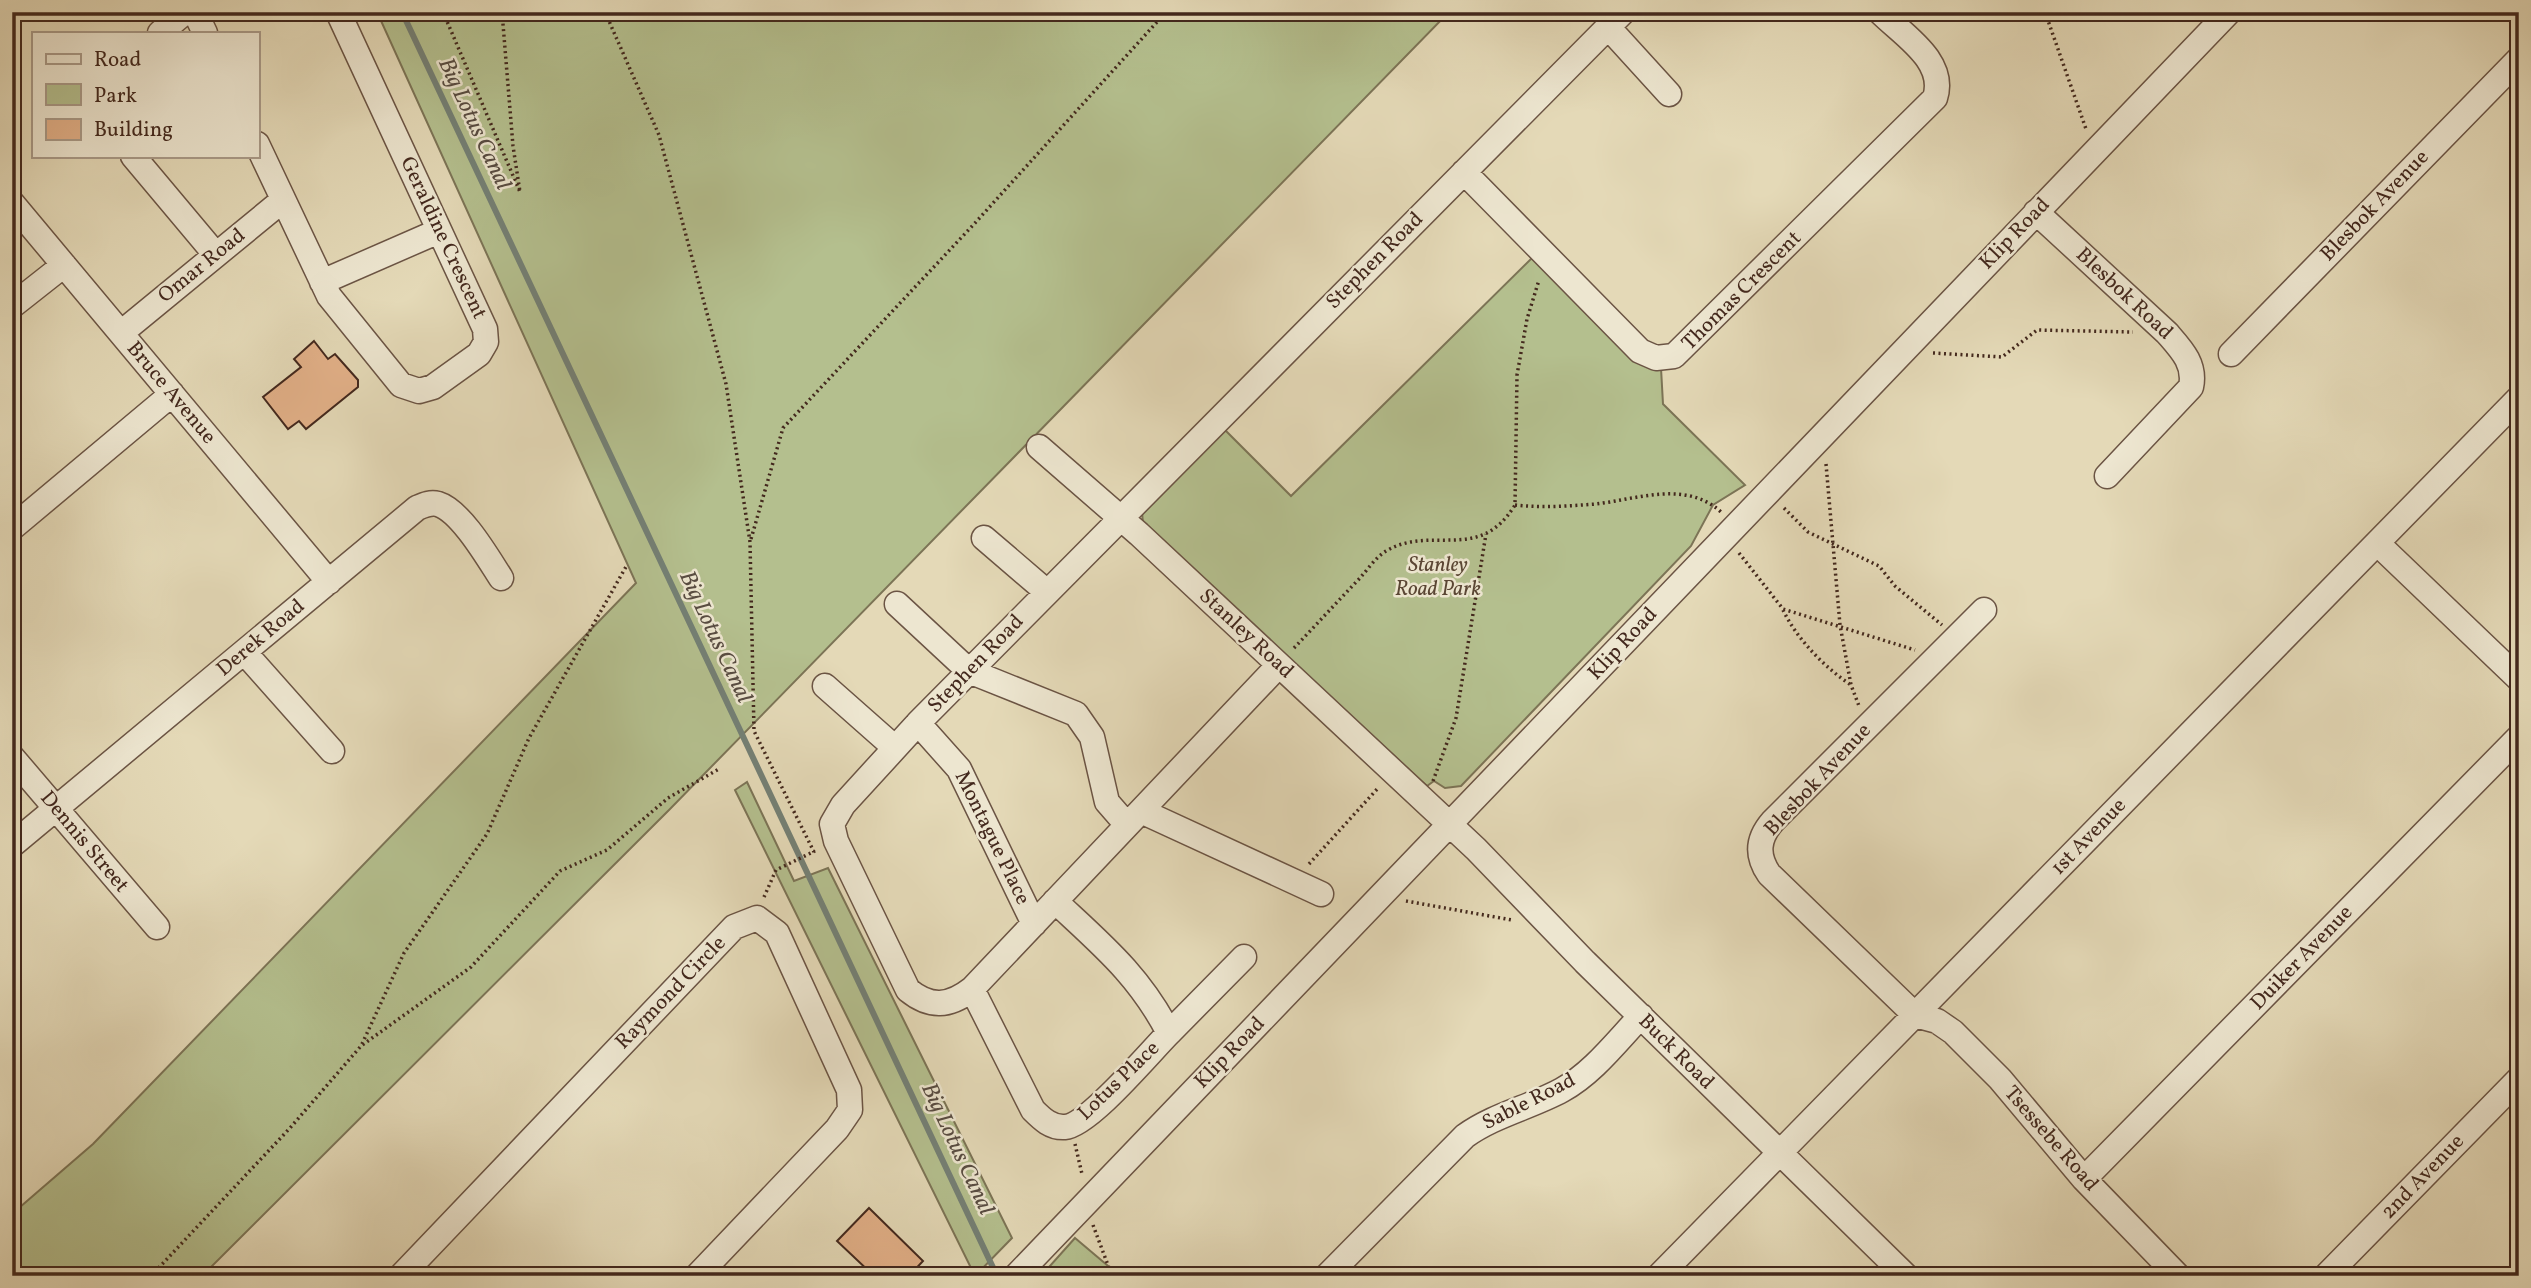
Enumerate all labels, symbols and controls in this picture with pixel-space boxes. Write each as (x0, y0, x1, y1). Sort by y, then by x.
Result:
legend (32, 32, 259, 158)
text: Road (94, 46, 141, 75)
water label: Big Lotus Canal (429, 53, 519, 196)
text: Park (94, 82, 137, 111)
text: Building (94, 116, 173, 145)
street label: Blesbok Avenue (2314, 144, 2436, 268)
street label: Geraldine Crescent (393, 152, 493, 324)
street label: Klip Road (1973, 191, 2057, 277)
street label: Stephen Road (1320, 206, 1430, 316)
street label: Omar Road (152, 222, 252, 310)
street label: Thomas Crescent (1676, 225, 1808, 357)
street label: Blesbok Road (2069, 241, 2179, 347)
street label: Bruce Avenue (119, 335, 223, 451)
park label: Stanley Road Park (1395, 551, 1481, 604)
water label: Big Lotus Canal (670, 566, 760, 709)
street label: Stanley Road (1192, 582, 1300, 686)
street label: Derek Road (211, 592, 311, 684)
street label: Klip Road (1582, 601, 1664, 687)
street label: Stephen Road (921, 608, 1031, 720)
street label: Blesbok Avenue (1758, 717, 1878, 843)
street label: Montague Place (947, 766, 1037, 910)
street label: Dennis Street (33, 785, 135, 899)
street label: 1st Avenue (2045, 792, 2133, 882)
street label: Duiker Avenue (2244, 899, 2360, 1017)
street label: Raymond Circle (609, 930, 733, 1056)
street label: Buck Road (1632, 1008, 1720, 1096)
street label: Klip Road (1188, 1010, 1272, 1096)
street label: Lotus Place (1072, 1035, 1166, 1127)
street label: Sable Road (1477, 1066, 1581, 1138)
water label: Big Lotus Canal (912, 1078, 1002, 1221)
street label: Tsessebe Road (1997, 1080, 2105, 1198)
street label: 2nd Avenue (2375, 1128, 2471, 1226)

